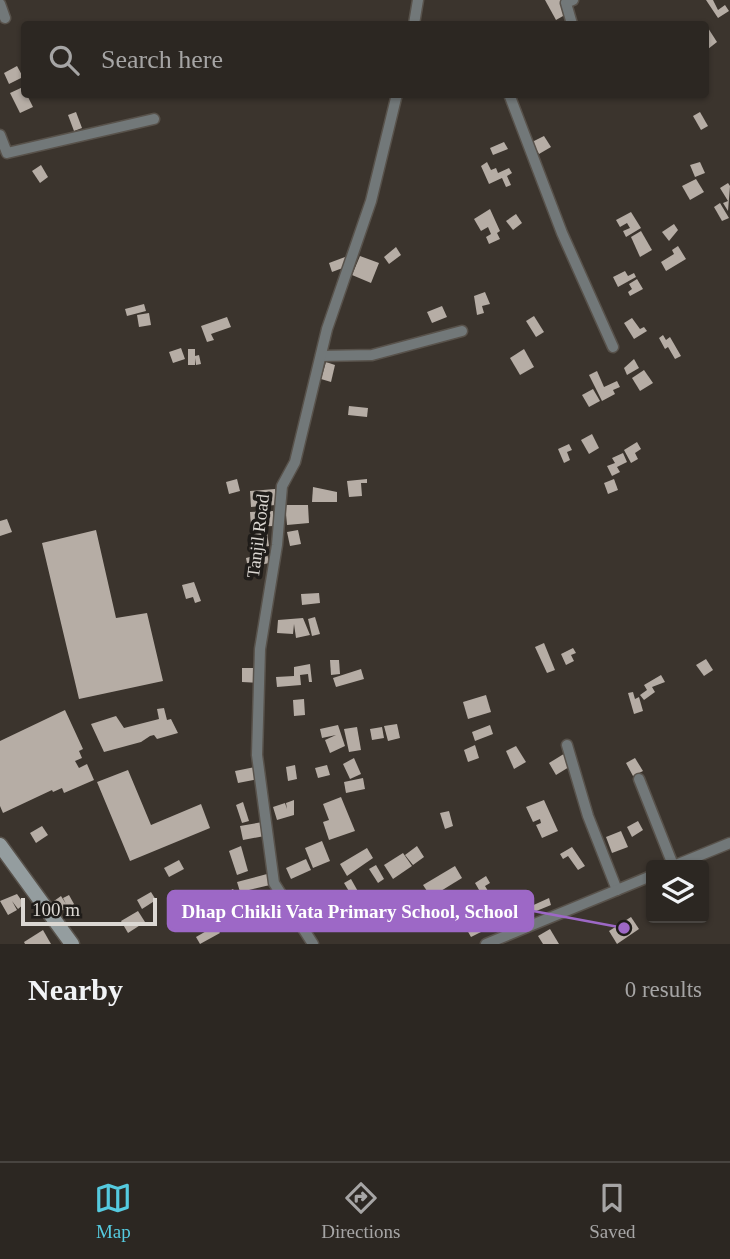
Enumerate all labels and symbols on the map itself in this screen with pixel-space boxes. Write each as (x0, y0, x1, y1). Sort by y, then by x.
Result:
street label: Tanjil Road (243, 493, 273, 579)
callout: Dhap Chikli Vata Primary School, School (168, 891, 533, 931)
scale bar (21, 895, 158, 927)
text: Dhap Chikli Vata Primary School, School (182, 901, 518, 922)

